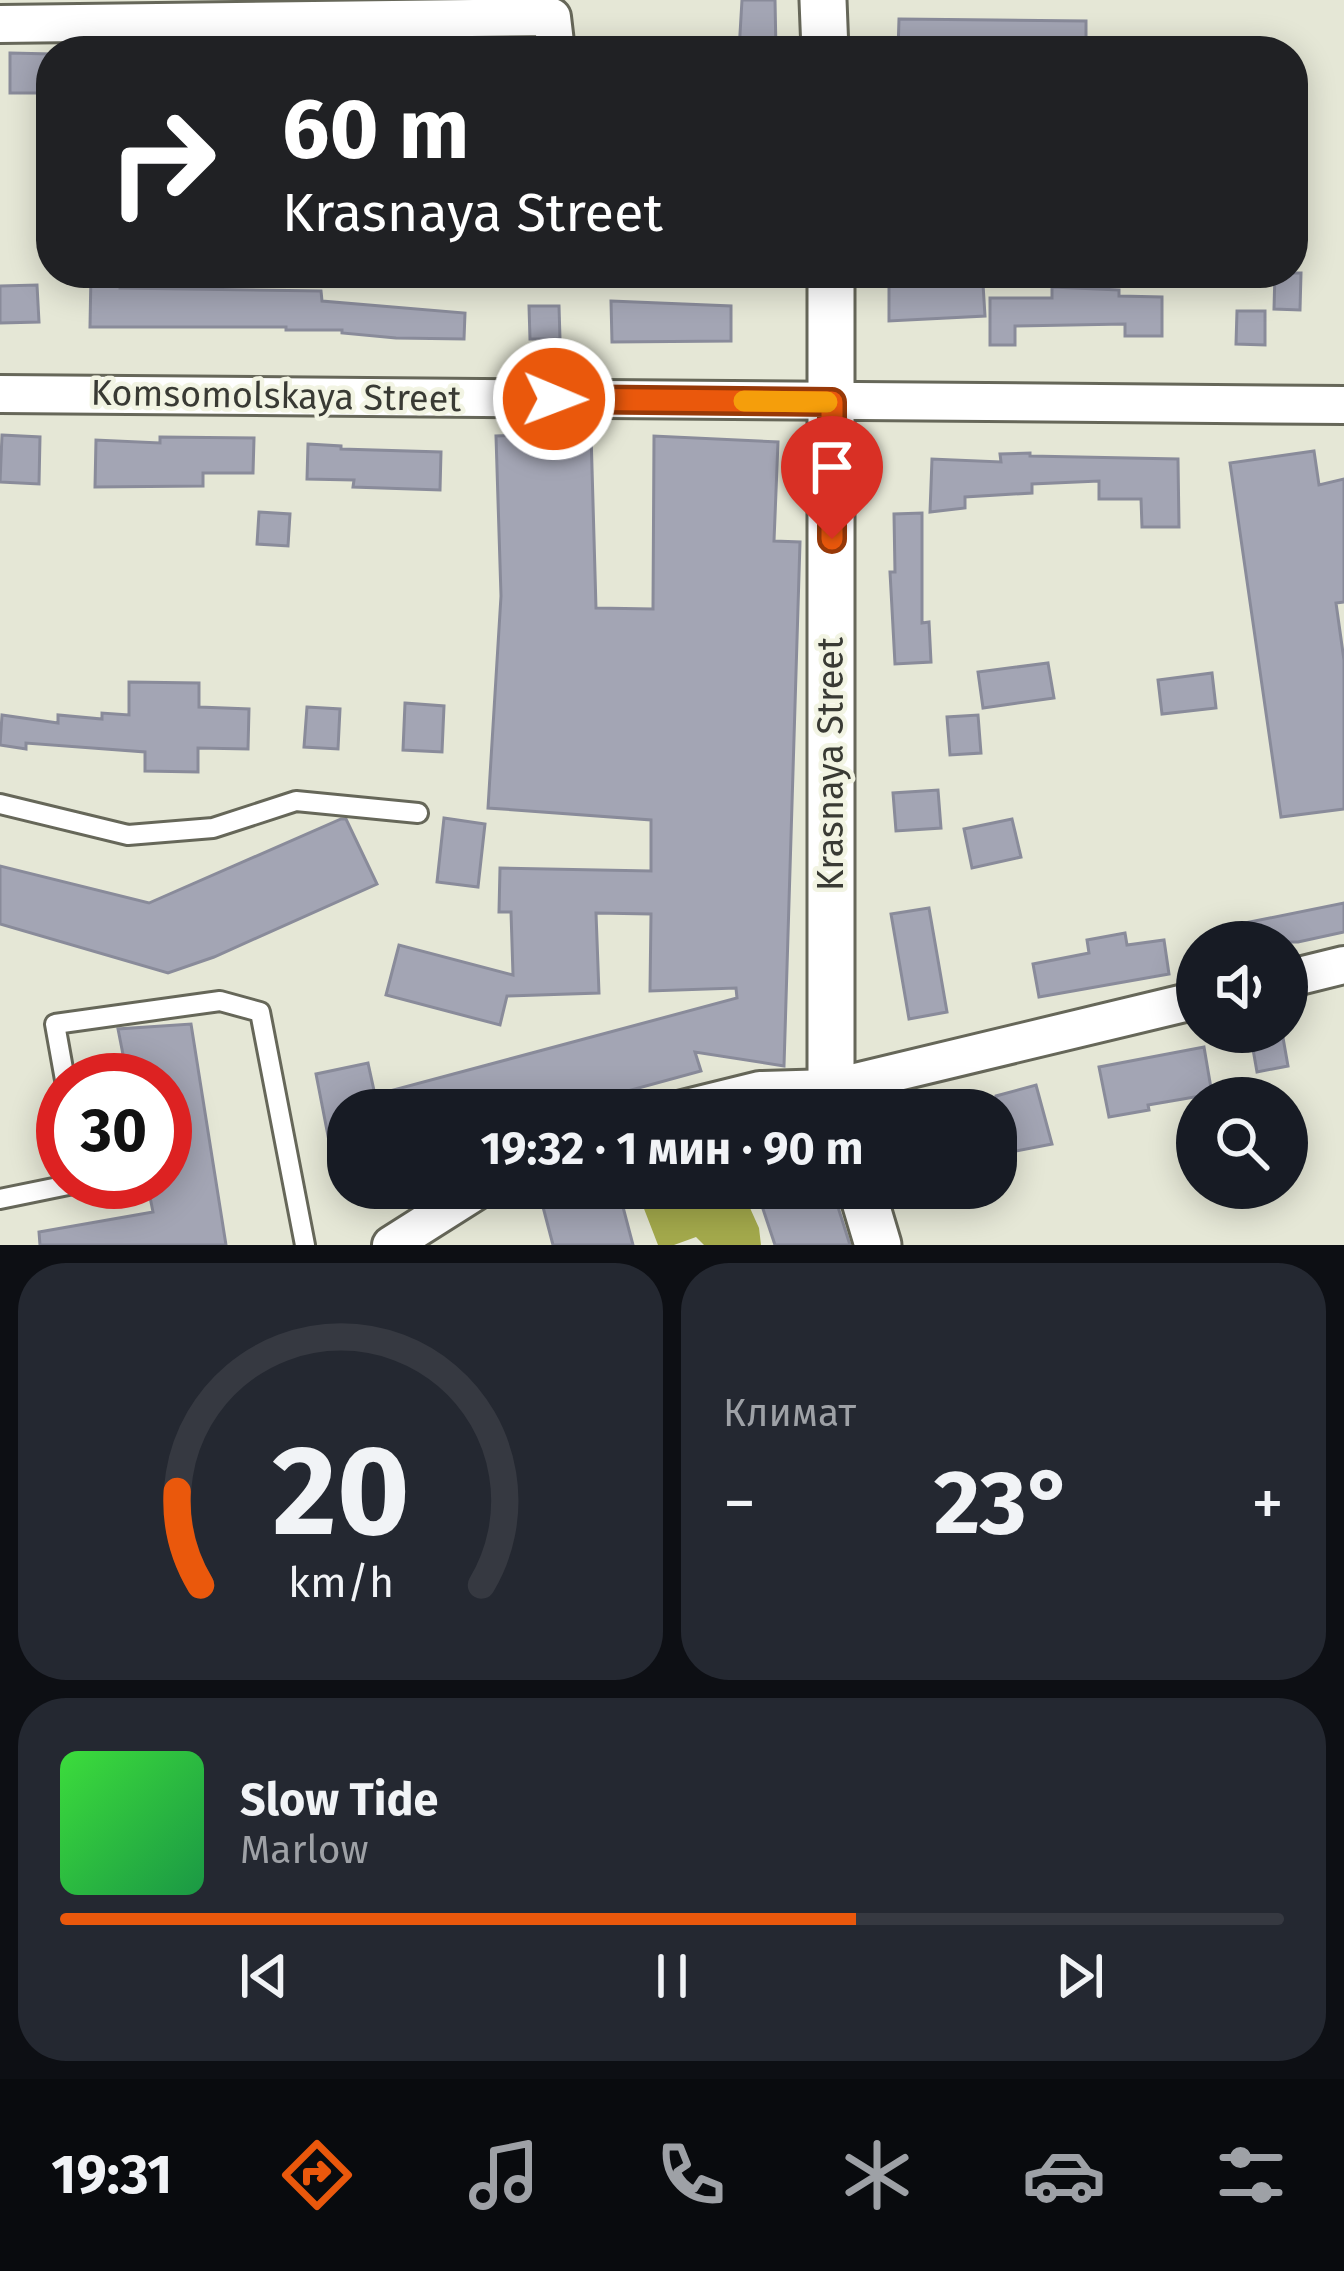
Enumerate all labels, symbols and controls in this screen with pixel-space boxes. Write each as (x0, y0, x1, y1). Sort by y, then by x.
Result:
text: 60 m (282, 79, 469, 180)
icon: right (84, 84, 240, 240)
text: Krasnaya Street (282, 181, 663, 245)
position arrow (491, 336, 617, 462)
street label: Komsomolskaya Street (90, 371, 462, 421)
pin (781, 416, 883, 539)
icon: arrive (799, 434, 865, 500)
street label: Krasnaya Street (809, 637, 853, 891)
map controls (1176, 921, 1308, 1209)
button: sound (1176, 921, 1308, 1053)
speed limit sign: 30 (36, 1053, 192, 1209)
button: search (1176, 1077, 1308, 1209)
text: 19:32 · 1 мин · 90 m (480, 1122, 864, 1176)
text: Климат (723, 1390, 856, 1436)
text: 20 (272, 1417, 409, 1567)
text: 23° (934, 1449, 1073, 1557)
text: − (723, 1464, 756, 1543)
text: + (1251, 1464, 1284, 1543)
text: km/h (287, 1556, 394, 1607)
text: Slow Tide (240, 1773, 438, 1827)
text: Marlow (240, 1827, 369, 1873)
icon: previous (231, 1943, 297, 2009)
icon: pause (639, 1943, 705, 2009)
icon: next (1047, 1943, 1113, 2009)
icon: directions (275, 2133, 359, 2217)
icon: music (462, 2133, 546, 2217)
icon: phone (649, 2133, 733, 2217)
icon: climate (835, 2133, 919, 2217)
icon: car (1022, 2133, 1106, 2217)
icon: filters (1209, 2133, 1293, 2217)
text: 19:31 (51, 2143, 172, 2207)

